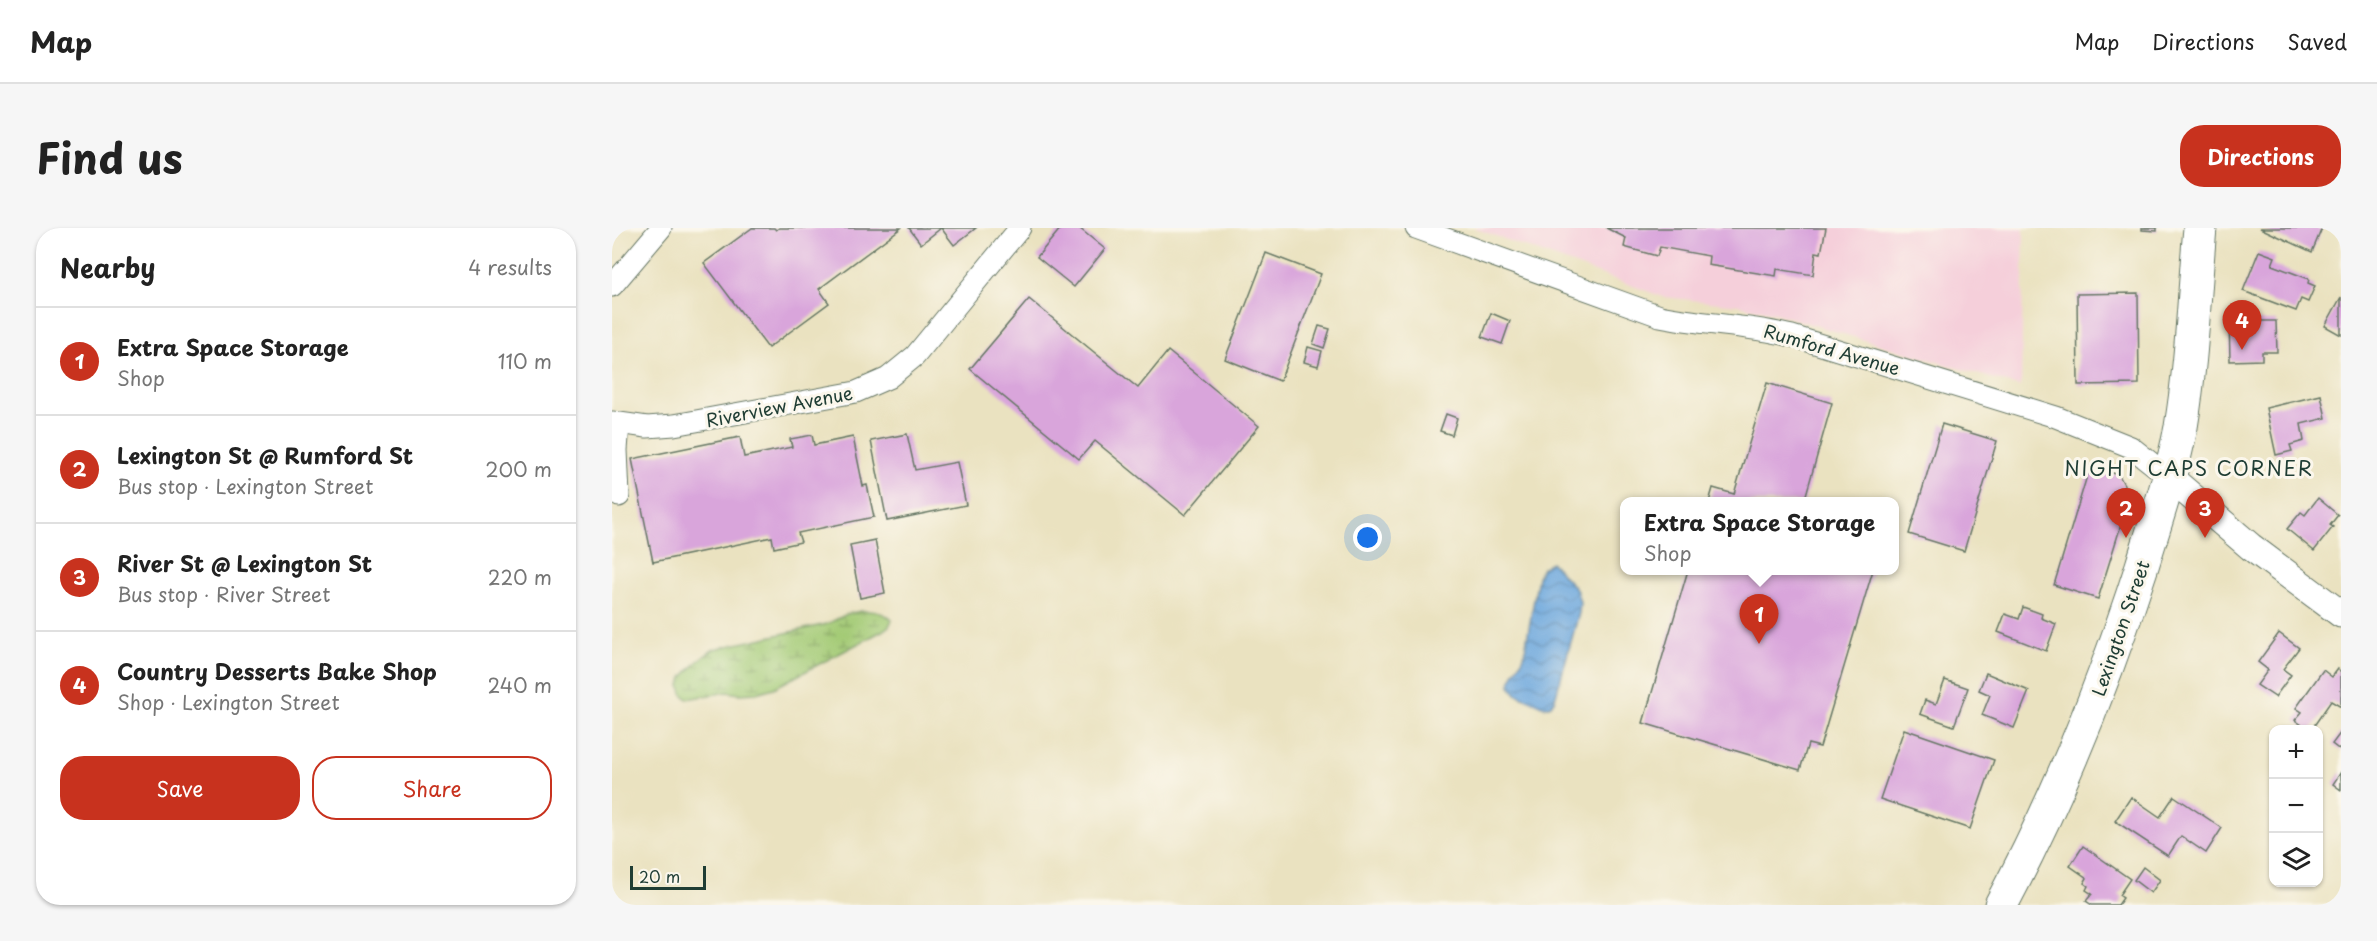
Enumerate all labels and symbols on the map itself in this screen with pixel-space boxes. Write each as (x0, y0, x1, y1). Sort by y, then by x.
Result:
pin: 4 (2222, 300, 2262, 350)
street label: Rumford Avenue (1761, 317, 1903, 381)
street label: Riverview Avenue (703, 378, 855, 433)
district label: NIGHT CAPS CORNER (2064, 453, 2314, 483)
pin: 2 (2106, 488, 2146, 538)
pin: 3 (2186, 488, 2224, 538)
your location (1353, 523, 1382, 552)
street label: Lexington Street (2084, 556, 2156, 700)
pin: 1 (1740, 594, 1778, 644)
scale bar (630, 863, 706, 890)

